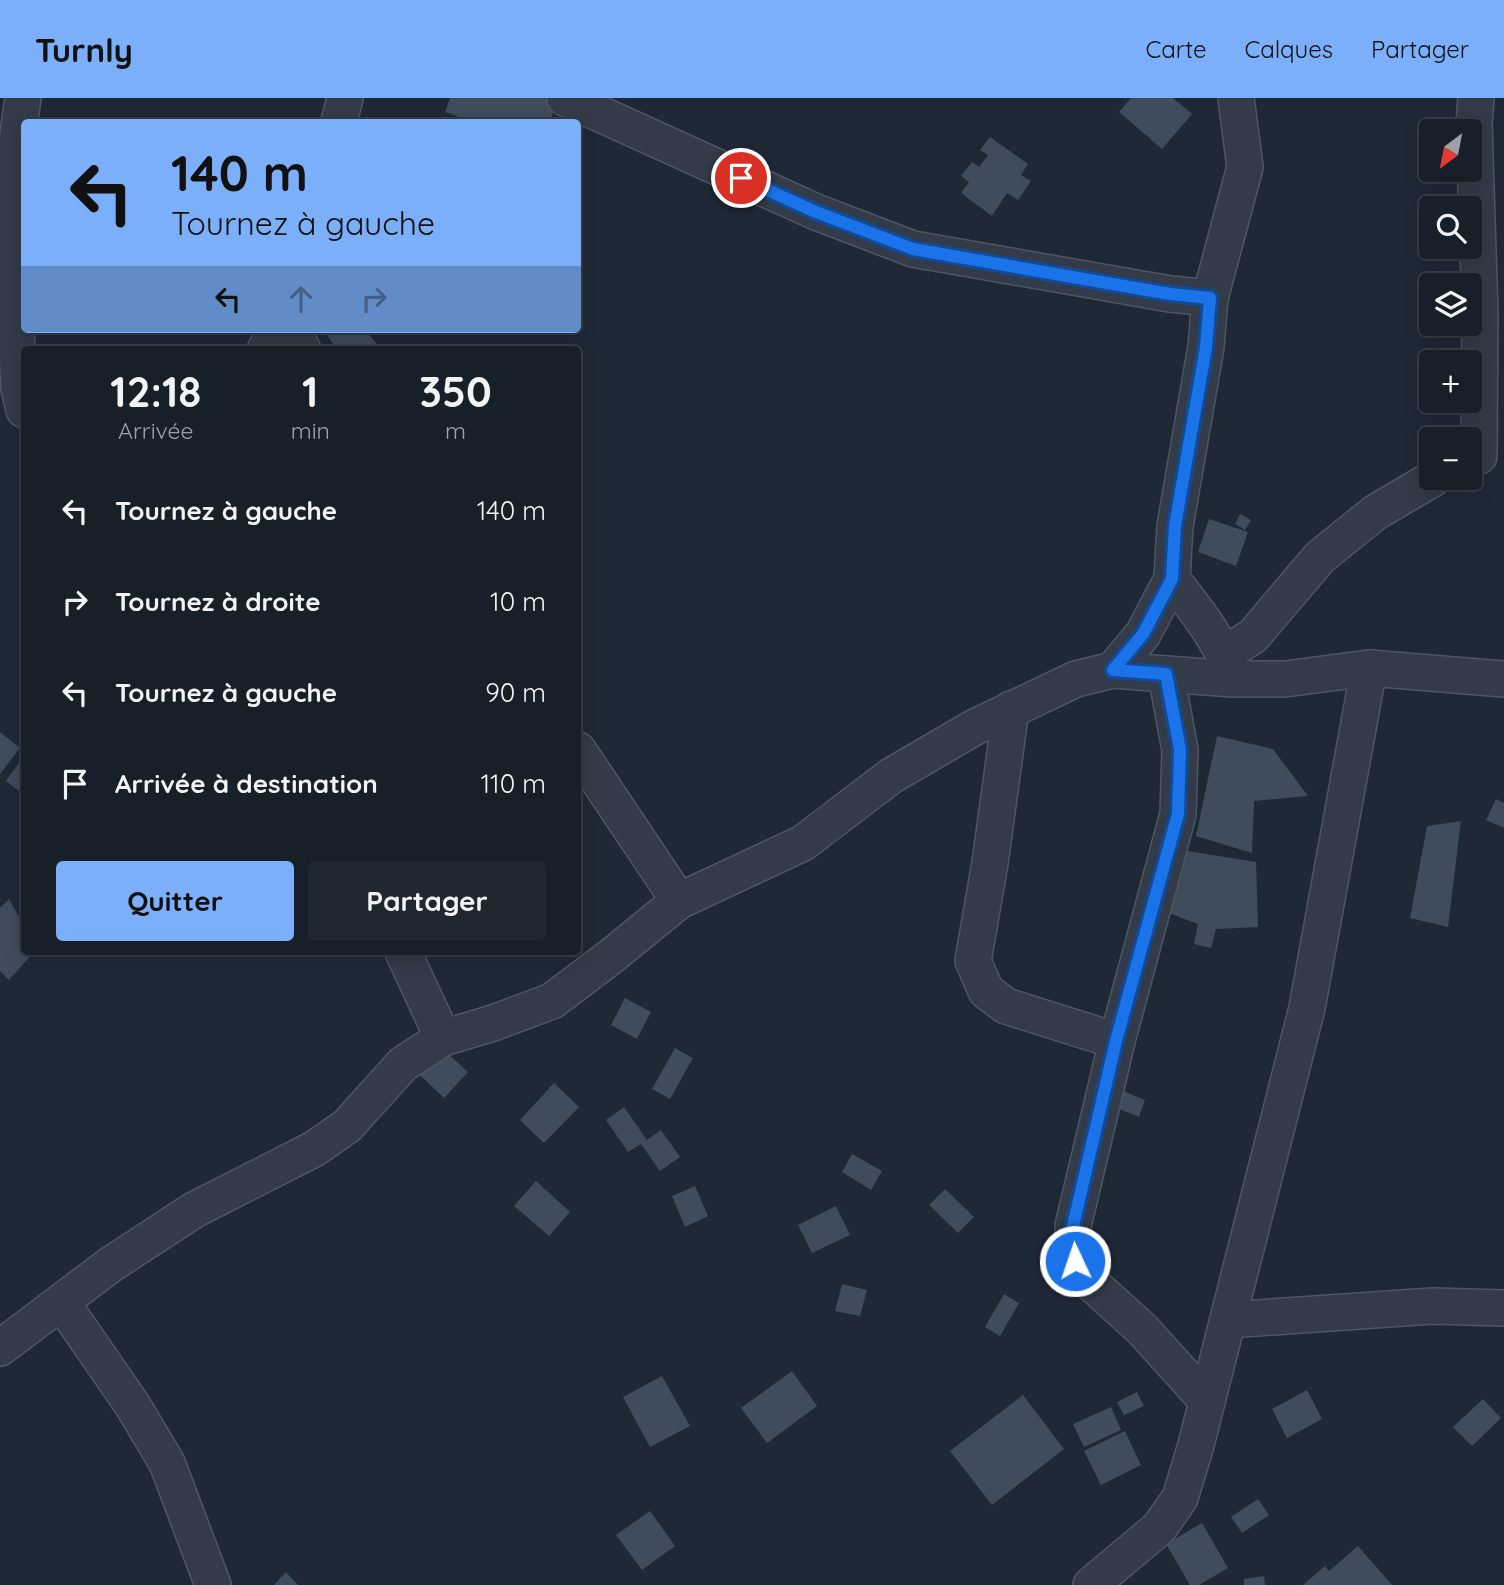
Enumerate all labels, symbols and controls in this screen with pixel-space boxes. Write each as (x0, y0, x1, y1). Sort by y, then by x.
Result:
text: Turnly (35, 29, 133, 70)
text: Carte (1145, 34, 1207, 64)
text: Calques (1245, 34, 1333, 64)
text: Partager (1371, 34, 1469, 64)
north arrow (1419, 119, 1482, 182)
map controls (1419, 119, 1482, 490)
text: 140 m (171, 142, 308, 203)
icon: left (56, 147, 147, 238)
pin (711, 148, 771, 208)
icon: arrive (722, 159, 760, 197)
button: search (1419, 196, 1482, 259)
text: Tournez à gauche (171, 203, 435, 243)
button: layers (1419, 273, 1482, 336)
icon: left (209, 280, 247, 318)
icon: ahead (282, 280, 320, 318)
icon: right (355, 280, 393, 318)
button: + (1419, 350, 1482, 413)
text: 12:18 (110, 365, 201, 418)
text: 1 (302, 365, 318, 418)
text: 350 (419, 365, 492, 418)
text: Arrivée (118, 416, 194, 445)
text: min (291, 416, 330, 445)
text: m (445, 416, 466, 445)
button: − (1419, 427, 1482, 490)
icon: left (56, 492, 94, 530)
text: Tournez à gauche (115, 494, 337, 527)
text: 140 m (477, 494, 546, 527)
icon: right (56, 583, 94, 621)
text: Tournez à droite (115, 585, 320, 618)
text: 10 m (490, 585, 546, 618)
icon: left (56, 674, 94, 712)
text: Tournez à gauche (115, 676, 337, 709)
text: 90 m (485, 676, 546, 709)
icon: arrive (56, 765, 94, 803)
text: Arrivée à destination (115, 767, 378, 800)
text: 110 m (480, 767, 546, 800)
button: Quitter (56, 861, 294, 941)
button: Partager (308, 861, 546, 941)
position arrow (1038, 1224, 1112, 1298)

